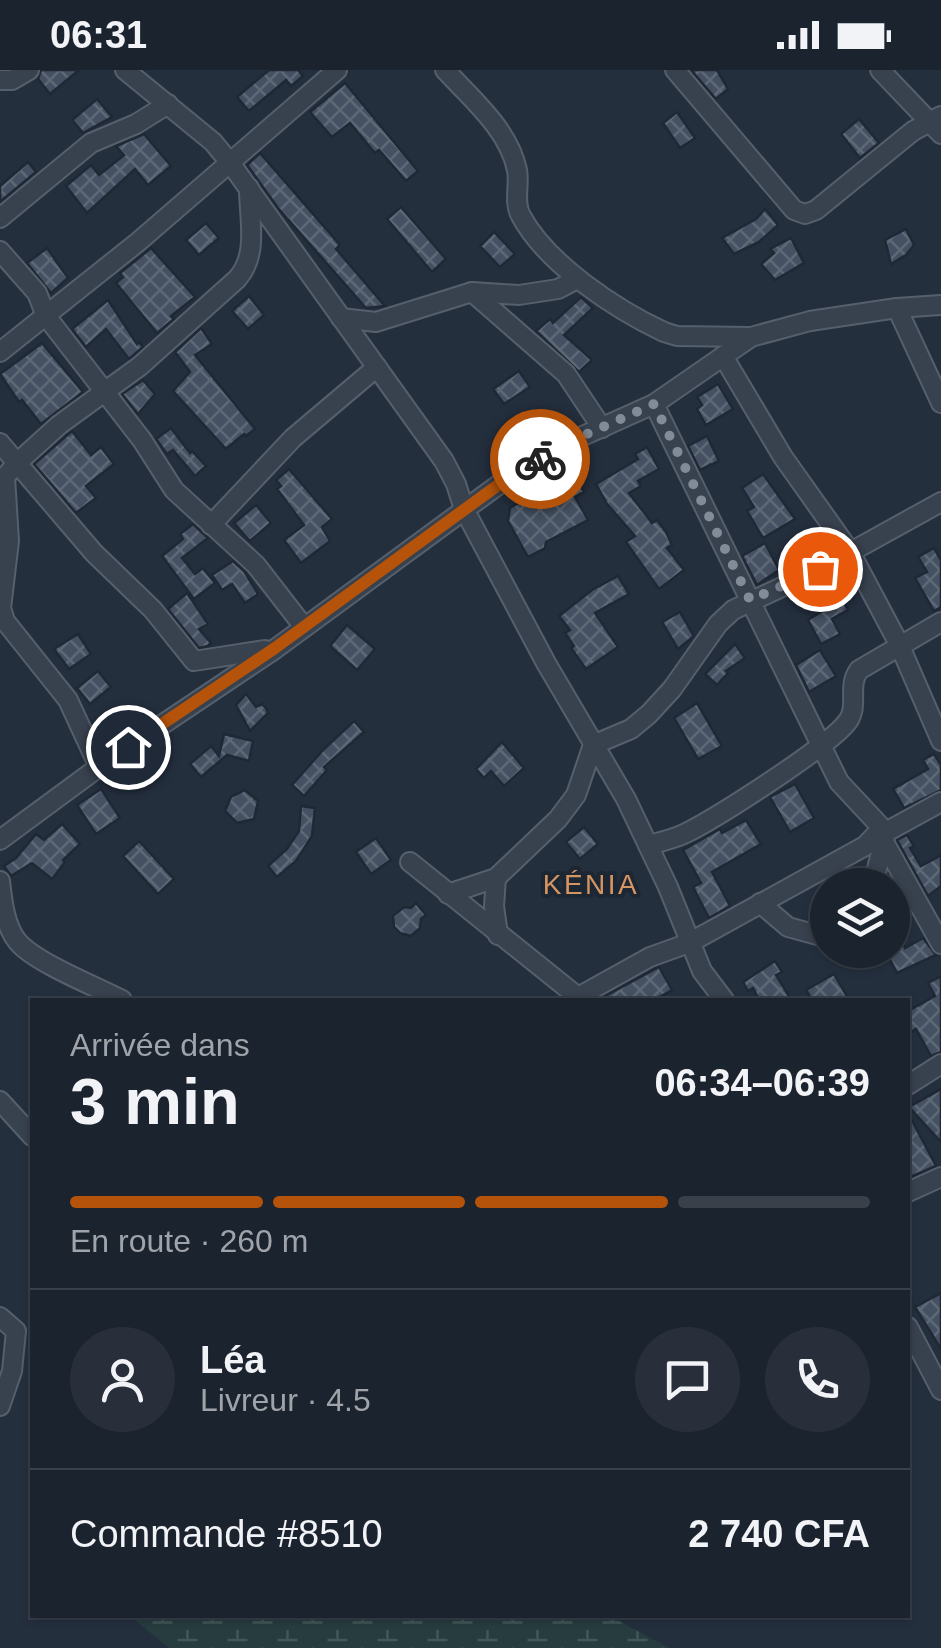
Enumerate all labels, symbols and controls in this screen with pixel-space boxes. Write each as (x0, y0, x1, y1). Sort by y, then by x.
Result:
text: 06:31 (50, 14, 147, 56)
courier (490, 409, 590, 509)
icon: bike (513, 432, 568, 487)
pin (778, 527, 863, 612)
icon: bag (793, 542, 848, 597)
pin (86, 705, 171, 790)
icon: home (101, 720, 156, 775)
map controls (810, 868, 910, 968)
button: layers (810, 868, 910, 968)
district label: KÉNIA (543, 869, 639, 900)
text: Arrivée dans (70, 1027, 250, 1063)
text: 06:34–06:39 (654, 1062, 870, 1104)
text: 3 min (70, 1065, 240, 1138)
text: En route · 260 m (70, 1223, 308, 1259)
button: person (70, 1327, 175, 1432)
button: chat (635, 1327, 740, 1432)
button: phone (765, 1327, 870, 1432)
text: Léa (200, 1339, 265, 1381)
text: Livreur · 4.5 (200, 1382, 371, 1418)
text: Commande #8510 (70, 1513, 383, 1555)
text: 2 740 CFA (688, 1513, 870, 1555)

